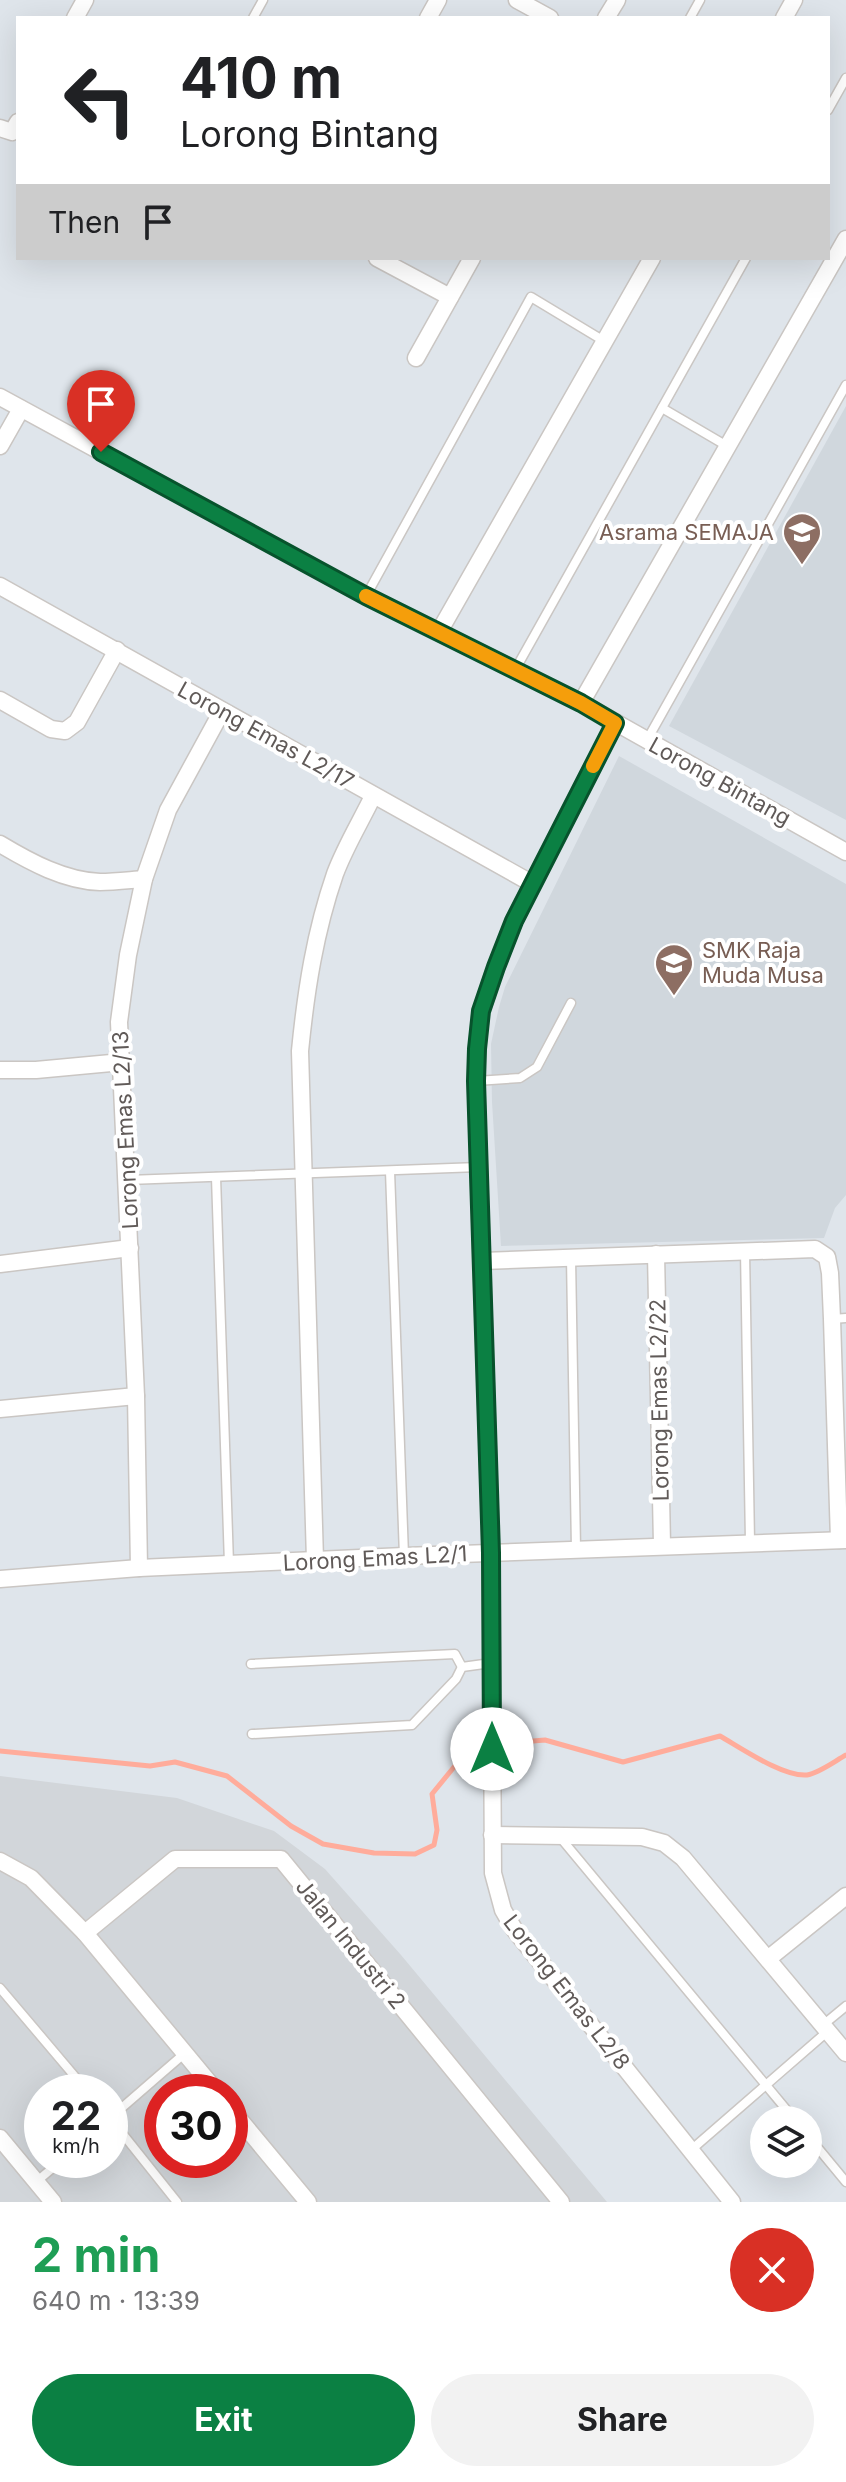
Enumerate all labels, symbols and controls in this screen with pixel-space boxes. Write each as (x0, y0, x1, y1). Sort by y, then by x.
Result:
text: 410 m (180, 44, 342, 112)
icon: left (48, 48, 152, 152)
text: Lorong Bintang (180, 112, 439, 156)
icon: arrive (136, 200, 180, 244)
text: Then (48, 204, 120, 240)
pin (67, 370, 135, 452)
icon: arrive (79, 382, 123, 426)
school or university icon: Asrama SEMAJA (781, 511, 823, 566)
place label: Asrama SEMAJA (599, 519, 774, 545)
street label: Lorong Emas L2/17 (173, 676, 359, 794)
street label: Lorong Bintang (644, 731, 796, 831)
place label: SMK Raja Muda Musa (702, 937, 824, 988)
school or university icon: SMK Raja Muda Musa (653, 942, 695, 997)
street label: Lorong Emas L2/13 (107, 1030, 143, 1230)
street label: Lorong Emas L2/22 (644, 1298, 674, 1502)
street label: Lorong Emas L2/1 (282, 1540, 468, 1576)
position arrow (450, 1707, 534, 1791)
street label: Jalan Industri 2 (291, 1874, 411, 2014)
street label: Lorong Emas L2/8 (498, 1909, 636, 2075)
speed limit sign: 30 (144, 2074, 248, 2178)
text: 22 (51, 2091, 101, 2140)
map controls (750, 2106, 822, 2178)
button: layers (750, 2106, 822, 2178)
text: km/h (52, 2134, 100, 2158)
text: 2 min (32, 2225, 160, 2284)
button: close (730, 2228, 814, 2312)
text: 640 m · 13:39 (32, 2285, 200, 2316)
button: Exit (32, 2374, 415, 2466)
button: Share (431, 2374, 814, 2466)

